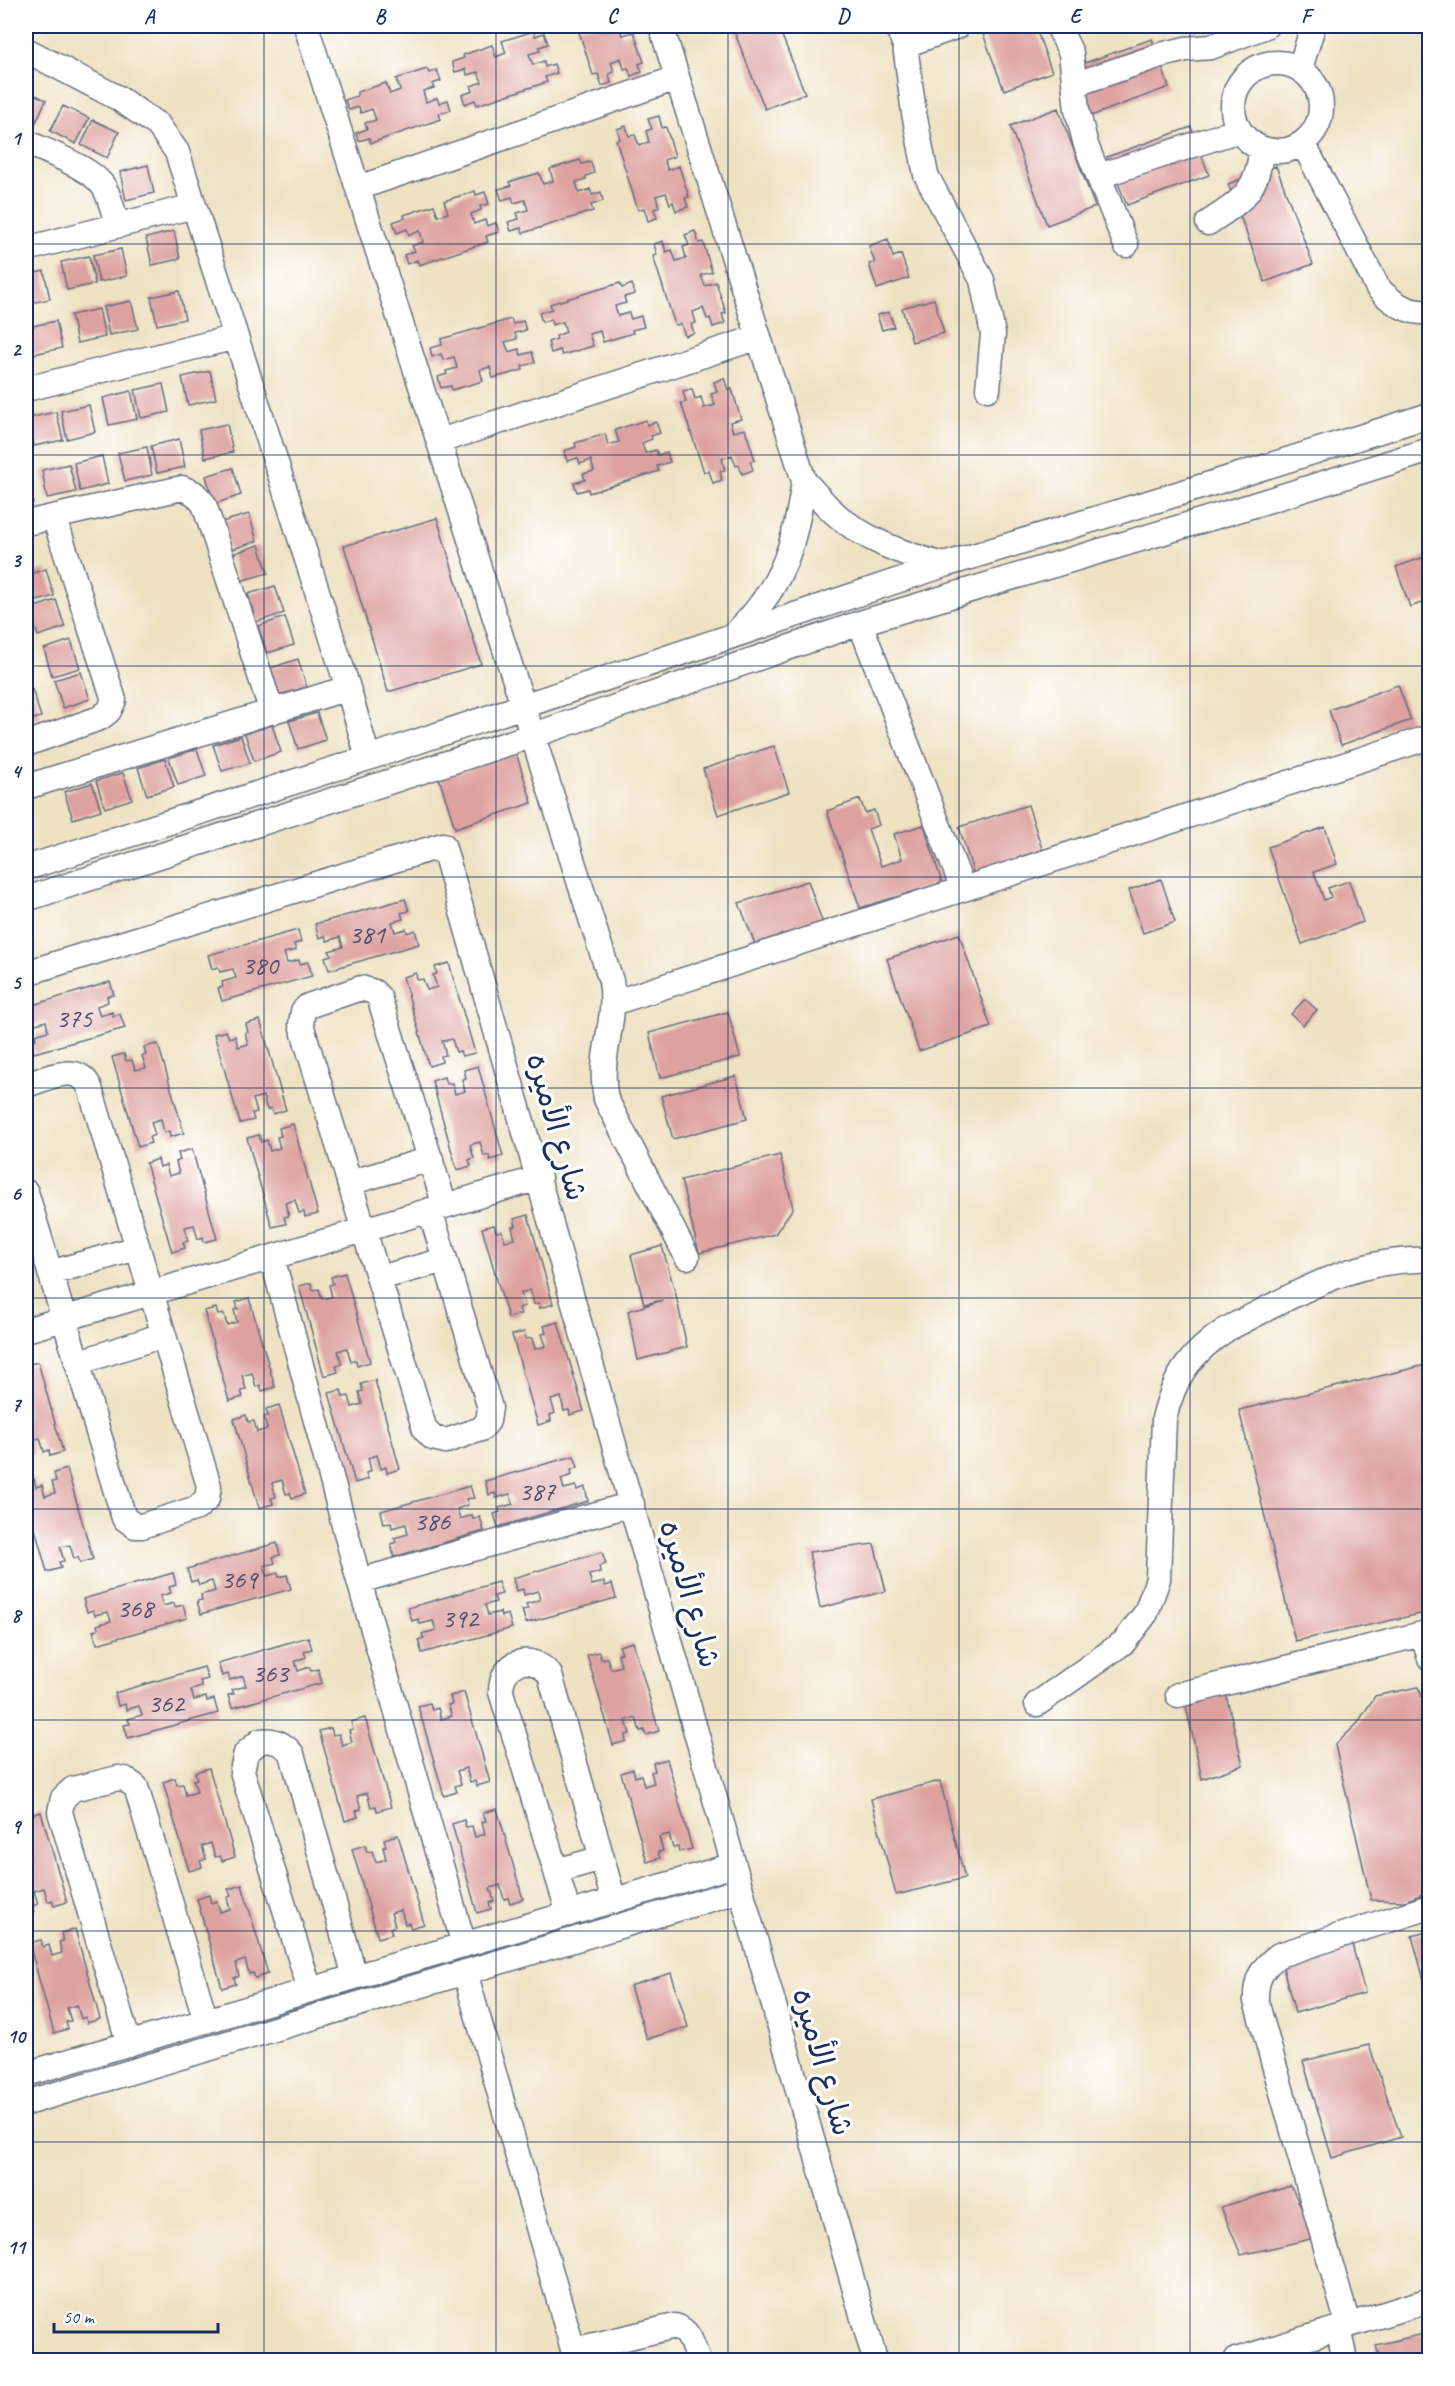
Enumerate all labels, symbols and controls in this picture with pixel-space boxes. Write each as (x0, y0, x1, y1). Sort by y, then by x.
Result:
text: A (144, 4, 156, 29)
text: B (375, 4, 387, 29)
text: C (607, 4, 619, 29)
text: D (837, 4, 851, 29)
text: E (1070, 4, 1084, 29)
text: F (1301, 4, 1315, 29)
text: 1 (12, 126, 23, 151)
text: 2 (12, 337, 23, 362)
text: 3 (12, 548, 23, 573)
text: 4 (12, 759, 24, 784)
house number: 381 (349, 917, 387, 951)
house number: 380 (242, 948, 280, 982)
text: 5 (12, 970, 23, 995)
house number: 375 (56, 1001, 94, 1035)
street label: شارع الأميره (516, 1049, 597, 1206)
text: 6 (11, 1181, 22, 1206)
text: 7 (12, 1392, 23, 1417)
house number: 387 (519, 1474, 557, 1508)
house number: 386 (414, 1504, 451, 1538)
street label: شارع الأميره (649, 1516, 730, 1673)
house number: 369 (221, 1562, 259, 1596)
house number: 368 (117, 1591, 156, 1625)
house number: 392 (442, 1601, 480, 1635)
text: 8 (12, 1603, 24, 1628)
house number: 363 (252, 1656, 290, 1690)
house number: 362 (148, 1686, 186, 1720)
text: 9 (12, 1814, 23, 1839)
street label: شارع الأميره (782, 1984, 863, 2141)
text: 10 (7, 2024, 27, 2049)
text: 11 (7, 2235, 27, 2260)
scale bar (54, 2296, 218, 2334)
text: 50 m (63, 2306, 96, 2328)

